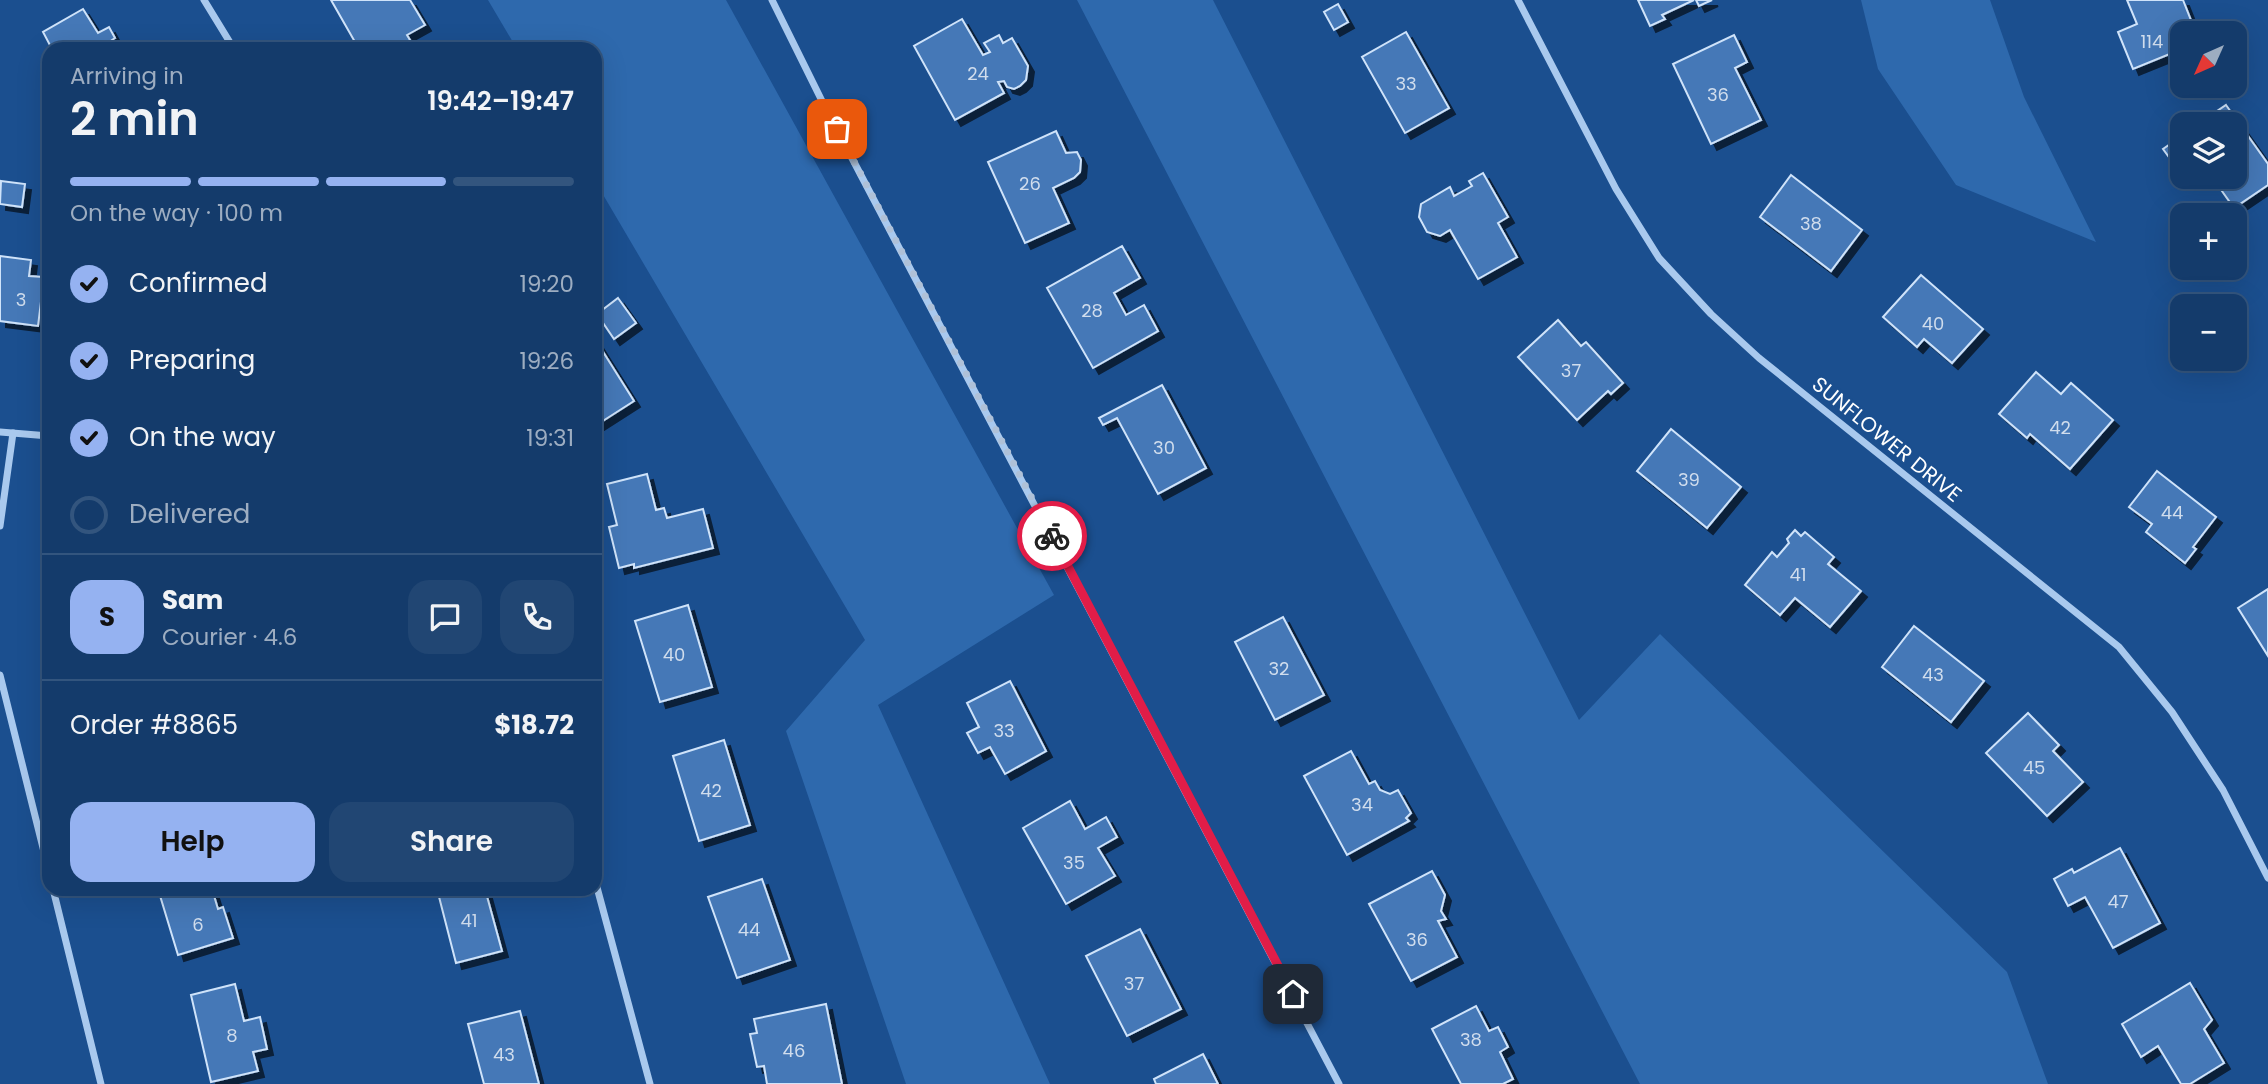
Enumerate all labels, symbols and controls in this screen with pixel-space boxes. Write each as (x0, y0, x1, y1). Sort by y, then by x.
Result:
north arrow (2170, 21, 2247, 98)
map controls (2170, 21, 2247, 371)
house number: 114 (2141, 29, 2163, 54)
text: Arriving in (70, 60, 184, 92)
house number: 24 (967, 61, 989, 86)
house number: 33 (1395, 71, 1417, 96)
house number: 36 (1707, 82, 1729, 107)
text: 19:42–19:47 (427, 83, 574, 119)
text: 2 min (70, 87, 199, 151)
pin (807, 99, 867, 159)
icon: bag (818, 110, 856, 148)
button: layers (2170, 112, 2247, 189)
house number: 26 (1019, 171, 1041, 196)
text: On the way · 100 m (70, 197, 283, 229)
button: + (2170, 203, 2247, 280)
house number: 38 (1800, 211, 1822, 236)
icon: check (70, 265, 108, 303)
text: Confirmed (129, 265, 267, 301)
text: 19:20 (520, 268, 574, 300)
house number: 3 (16, 287, 26, 312)
button: − (2170, 294, 2247, 371)
house number: 28 (1081, 298, 1103, 323)
house number: 40 (1922, 311, 1944, 336)
icon: check (70, 342, 108, 380)
text: Preparing (129, 342, 255, 378)
text: 19:26 (519, 345, 574, 377)
house number: 37 (1561, 358, 1581, 383)
street label: SUNFLOWER DRIVE (1806, 370, 1968, 508)
house number: 42 (2049, 415, 2071, 440)
icon: check (70, 419, 108, 457)
text: On the way (129, 419, 276, 455)
text: 19:31 (526, 422, 574, 454)
house number: 30 (1153, 435, 1175, 460)
house number: 39 (1678, 467, 1700, 492)
text: Delivered (129, 496, 250, 532)
house number: 44 (2161, 500, 2183, 525)
courier (1017, 501, 1087, 571)
icon: bike (1033, 517, 1071, 555)
house number: 41 (1789, 562, 1807, 587)
button: chat (408, 580, 482, 654)
button: phone (500, 580, 574, 654)
text: Sam (162, 582, 223, 618)
text: S (99, 599, 115, 635)
text: Courier · 4.6 (162, 621, 297, 653)
house number: 40 (663, 642, 685, 667)
house number: 32 (1269, 656, 1289, 681)
house number: 43 (1922, 662, 1944, 687)
text: Order #8865 (70, 707, 238, 743)
text: $18.72 (494, 707, 574, 743)
house number: 33 (993, 718, 1015, 743)
house number: 45 (2023, 755, 2045, 780)
house number: 42 (700, 778, 722, 803)
house number: 34 (1351, 792, 1373, 817)
button: Help (70, 802, 315, 882)
button: Share (329, 802, 574, 882)
house number: 35 (1063, 850, 1085, 875)
house number: 47 (2107, 889, 2129, 914)
house number: 41 (460, 908, 478, 933)
house number: 6 (192, 912, 204, 937)
house number: 44 (738, 917, 760, 942)
house number: 36 (1406, 927, 1428, 952)
pin (1263, 964, 1323, 1024)
house number: 37 (1124, 971, 1144, 996)
icon: home (1274, 975, 1312, 1013)
house number: 8 (226, 1023, 238, 1048)
house number: 38 (1460, 1027, 1482, 1052)
house number: 46 (783, 1038, 805, 1063)
house number: 43 (493, 1042, 515, 1067)

